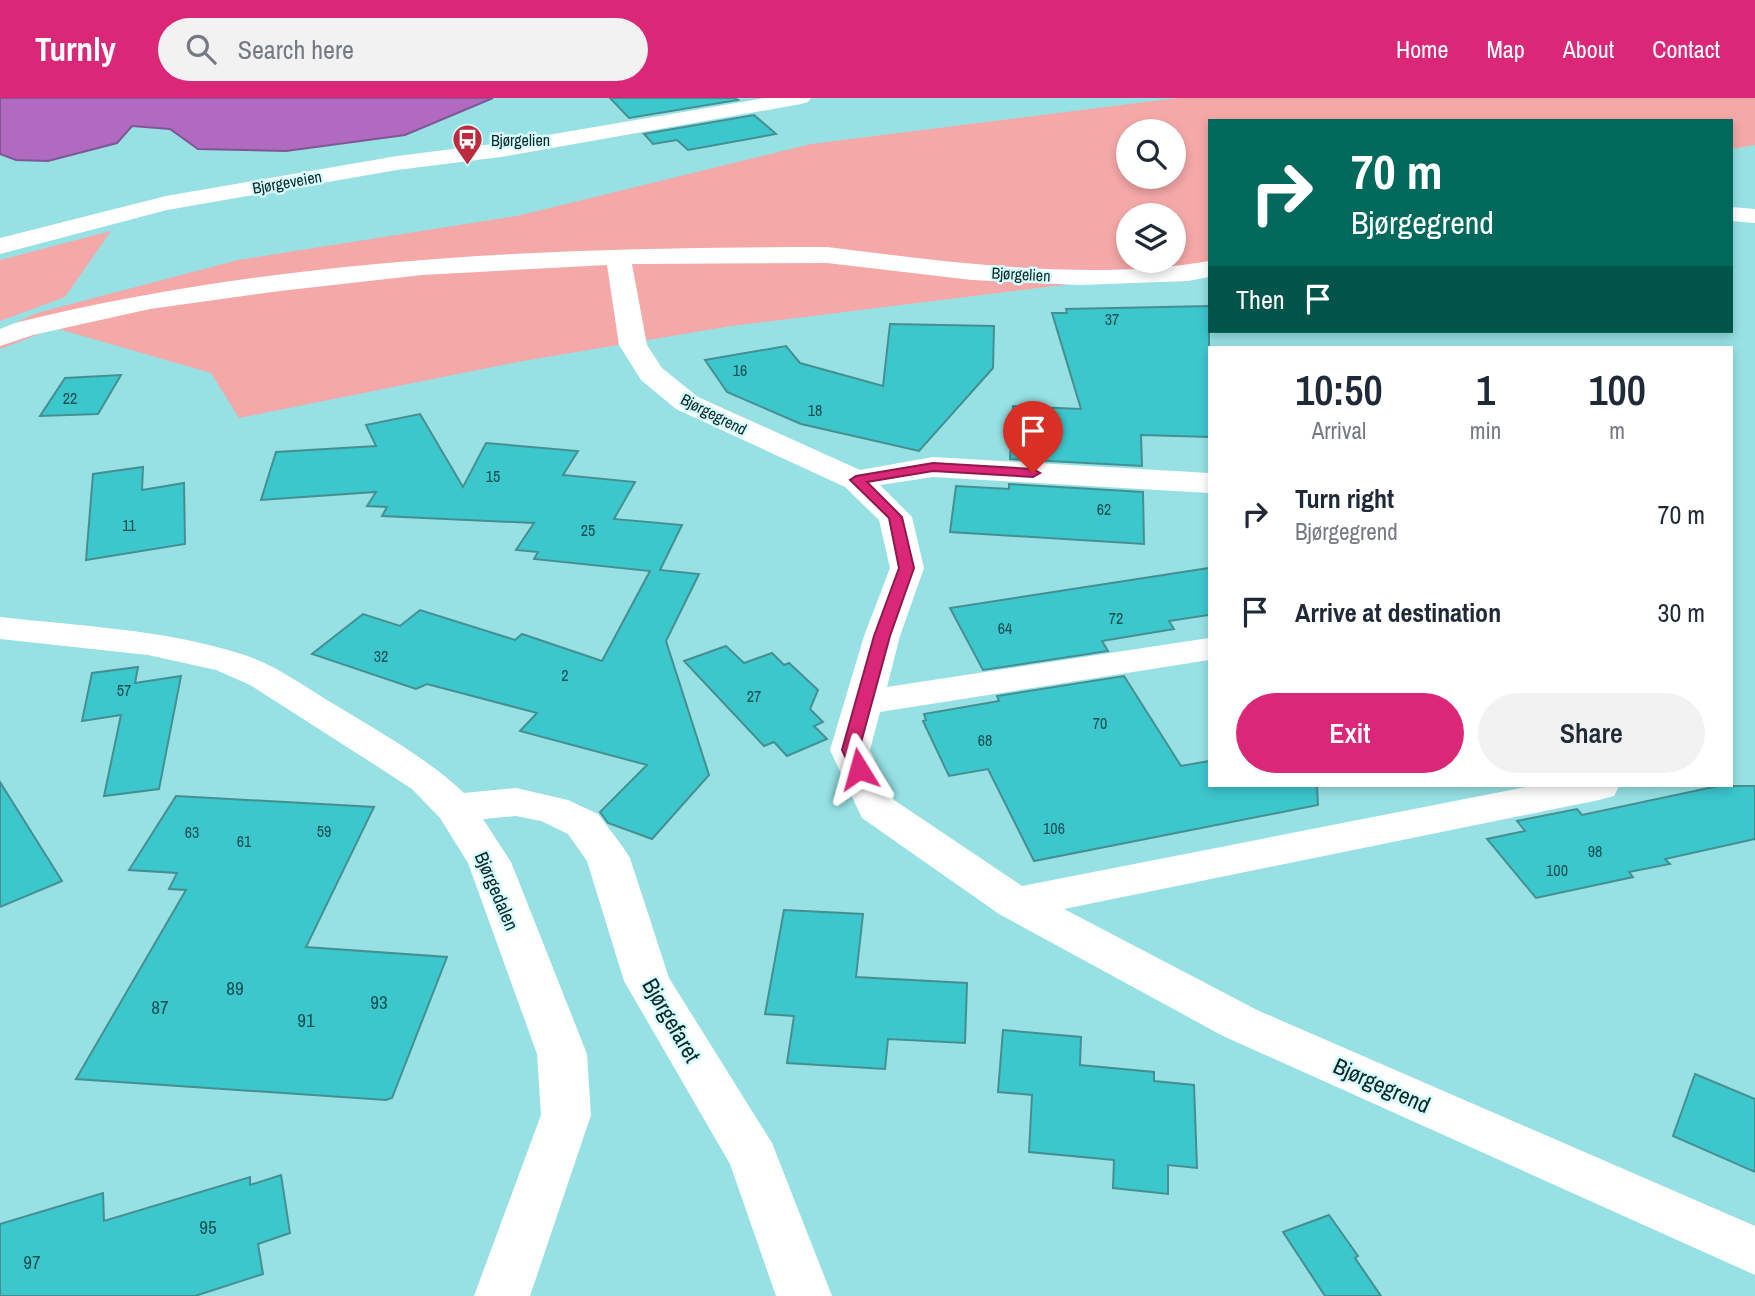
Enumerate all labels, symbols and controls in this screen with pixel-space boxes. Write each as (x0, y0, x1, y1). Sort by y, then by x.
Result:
search box (158, 18, 648, 81)
text: Turnly (35, 27, 116, 71)
icon: search (182, 30, 220, 68)
text: Search here (238, 32, 354, 67)
text: Home (1396, 33, 1448, 65)
text: Map (1486, 33, 1525, 65)
text: About (1563, 33, 1614, 65)
text: Contact (1652, 33, 1720, 65)
map controls (1116, 119, 1186, 273)
button: search (1116, 119, 1186, 189)
bus stop icon: Bjørgelien (451, 123, 485, 167)
place label: Bjørgelien (491, 129, 550, 151)
text: 70 m (1351, 138, 1443, 204)
icon: right (1236, 147, 1327, 238)
street label: Bjørgeveien (251, 165, 323, 199)
text: Bjørgegrend (1351, 201, 1494, 244)
button: layers (1116, 203, 1186, 273)
street label: Bjørgelien (991, 261, 1051, 287)
icon: arrive (1299, 280, 1337, 318)
text: Then (1236, 282, 1285, 317)
house number: 37 (1105, 308, 1119, 330)
house number: 16 (733, 359, 747, 381)
text: 10:50 (1295, 362, 1383, 418)
text: 1 (1476, 362, 1495, 418)
text: 100 (1588, 362, 1646, 418)
house number: 22 (63, 387, 77, 409)
street label: Bjørgegrend (677, 388, 751, 440)
house number: 18 (808, 399, 822, 421)
pin (1003, 401, 1063, 473)
icon: arrive (1014, 412, 1052, 450)
text: Arrival (1312, 415, 1366, 446)
text: min (1470, 415, 1501, 446)
text: m (1609, 415, 1625, 446)
house number: 15 (486, 465, 500, 487)
text: Turn right (1295, 481, 1394, 516)
icon: right (1236, 495, 1274, 533)
text: 70 m (1658, 497, 1705, 532)
house number: 62 (1097, 498, 1111, 520)
house number: 11 (122, 514, 137, 536)
text: Bjørgegrend (1295, 516, 1398, 547)
house number: 25 (581, 519, 595, 541)
icon: arrive (1236, 593, 1274, 631)
text: Arrive at destination (1295, 595, 1501, 630)
text: 30 m (1658, 595, 1705, 630)
house number: 72 (1109, 607, 1123, 629)
house number: 64 (998, 617, 1012, 639)
house number: 32 (374, 645, 388, 667)
house number: 2 (561, 664, 569, 686)
house number: 57 (117, 679, 131, 701)
house number: 27 (747, 685, 761, 707)
button: Exit (1236, 693, 1464, 773)
button: Share (1478, 693, 1705, 773)
house number: 70 (1093, 712, 1107, 734)
house number: 68 (978, 729, 992, 751)
position arrow (822, 732, 896, 806)
house number: 106 (1043, 817, 1065, 839)
house number: 59 (317, 820, 331, 842)
house number: 63 (185, 821, 199, 843)
house number: 61 (237, 830, 252, 852)
house number: 98 (1588, 840, 1602, 862)
street label: Bjørgedalen (469, 848, 525, 934)
house number: 100 (1546, 859, 1568, 881)
street label: Bjørgefaret (636, 972, 708, 1068)
house number: 89 (226, 975, 244, 1001)
house number: 93 (370, 989, 388, 1015)
house number: 87 (151, 994, 169, 1020)
house number: 91 (297, 1007, 315, 1033)
street label: Bjørgegrend (1329, 1050, 1435, 1120)
house number: 95 (199, 1214, 217, 1240)
house number: 97 (23, 1249, 41, 1275)

